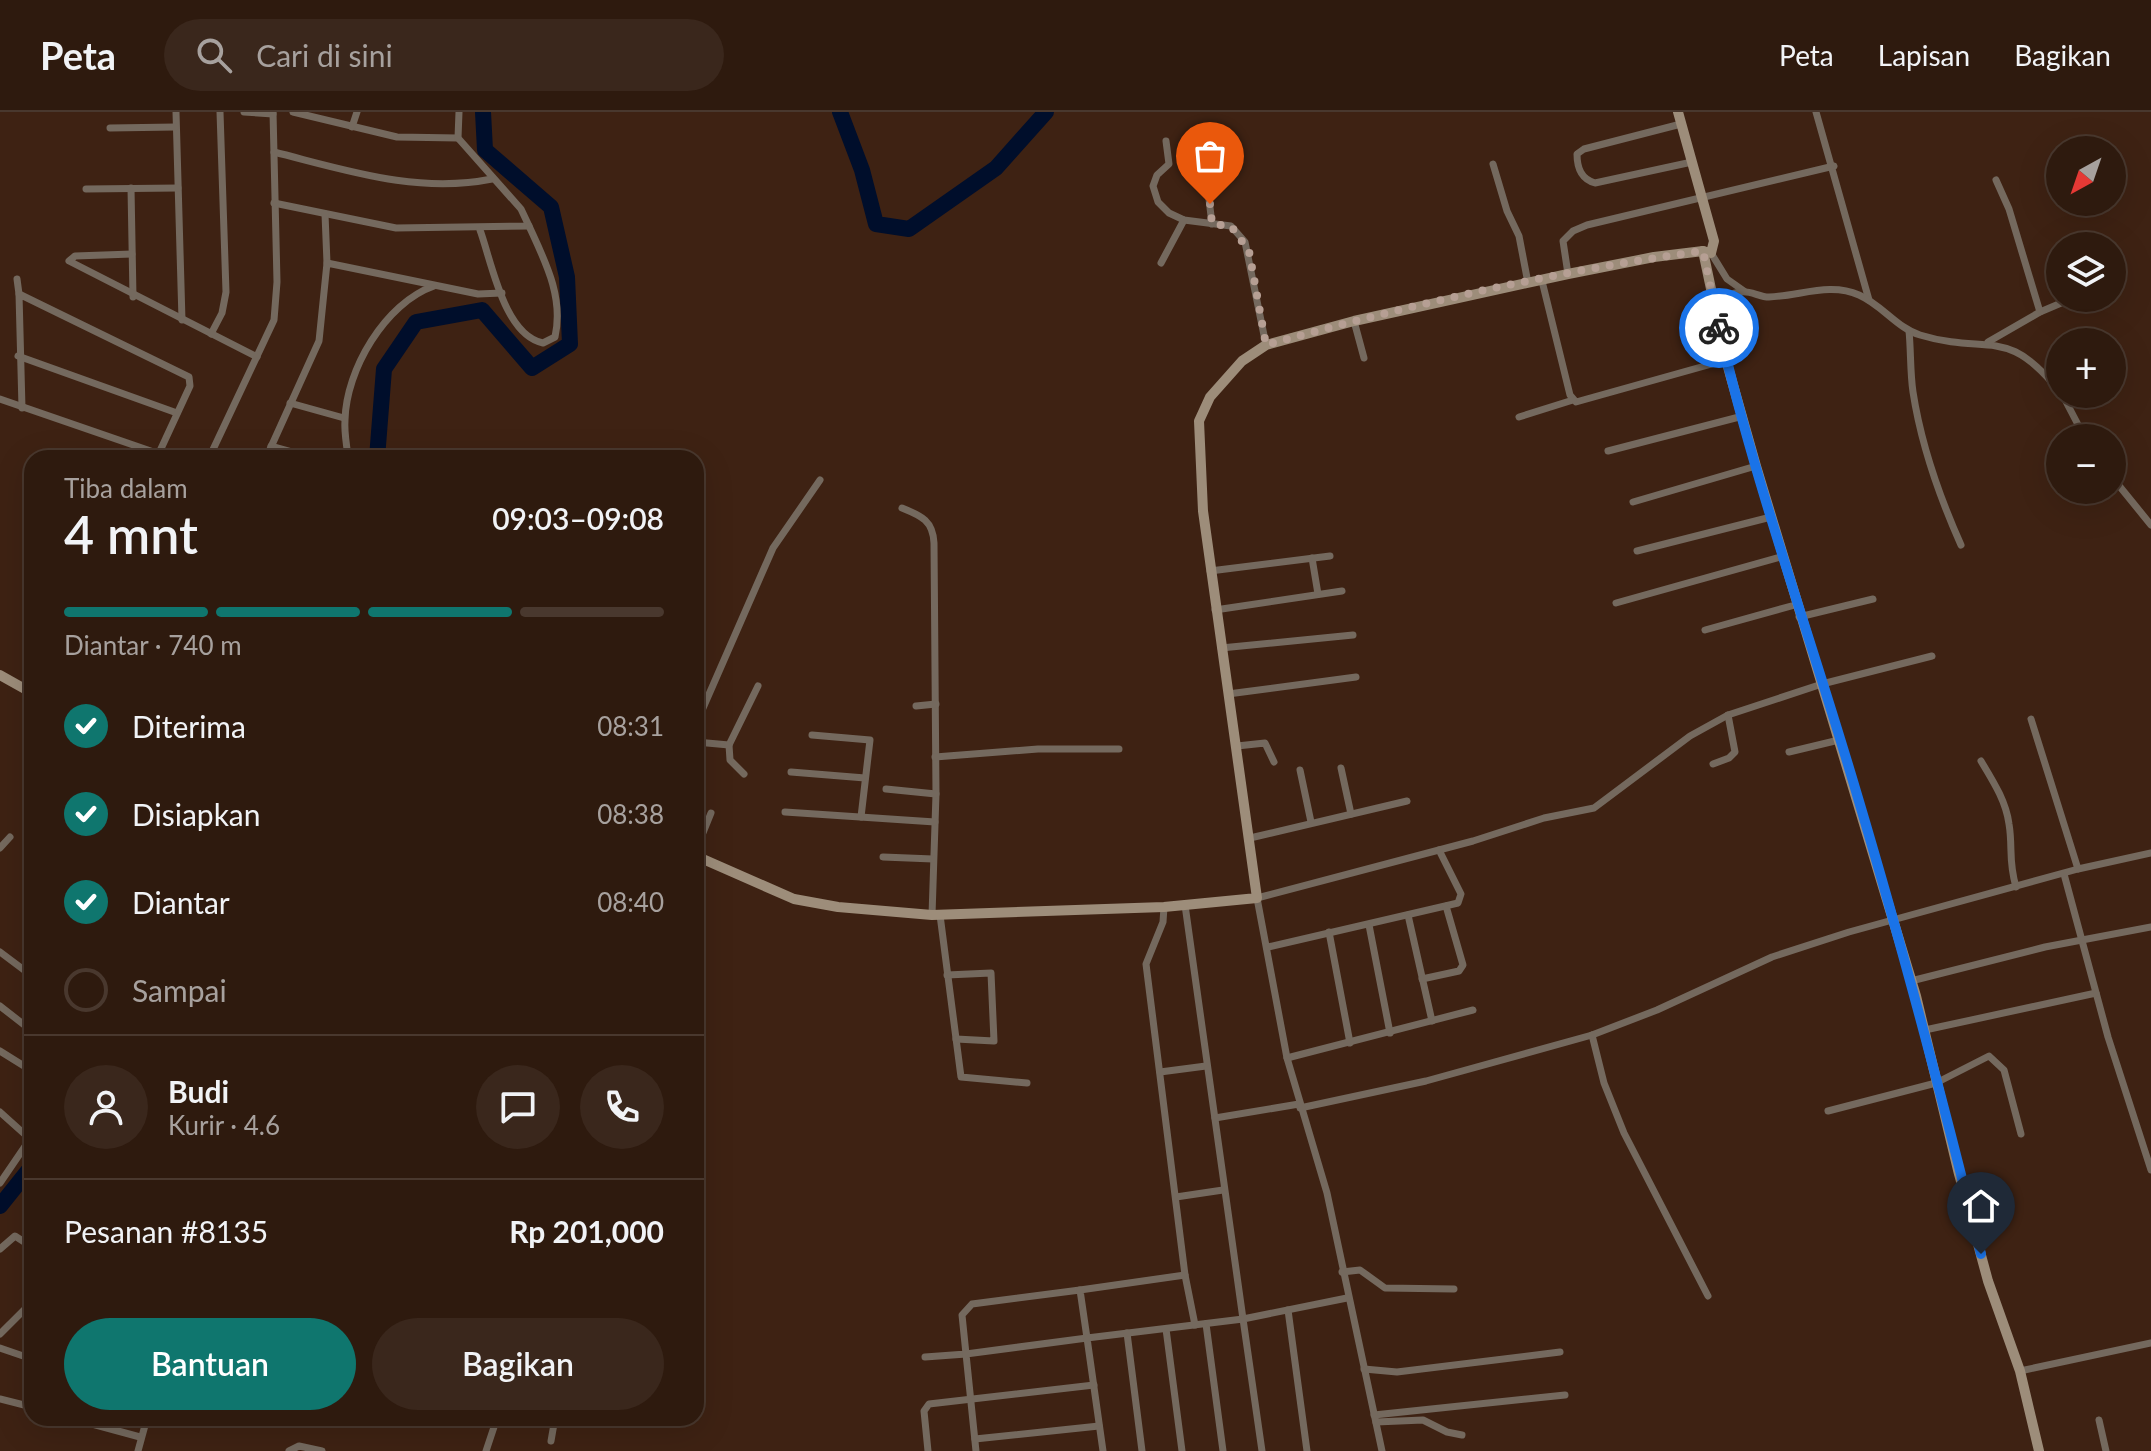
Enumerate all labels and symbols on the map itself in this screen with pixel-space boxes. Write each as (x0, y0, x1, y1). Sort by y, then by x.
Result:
pin (1176, 122, 1244, 204)
north arrow (2046, 136, 2126, 216)
courier (1679, 288, 1759, 368)
pin (1947, 1172, 2015, 1254)

